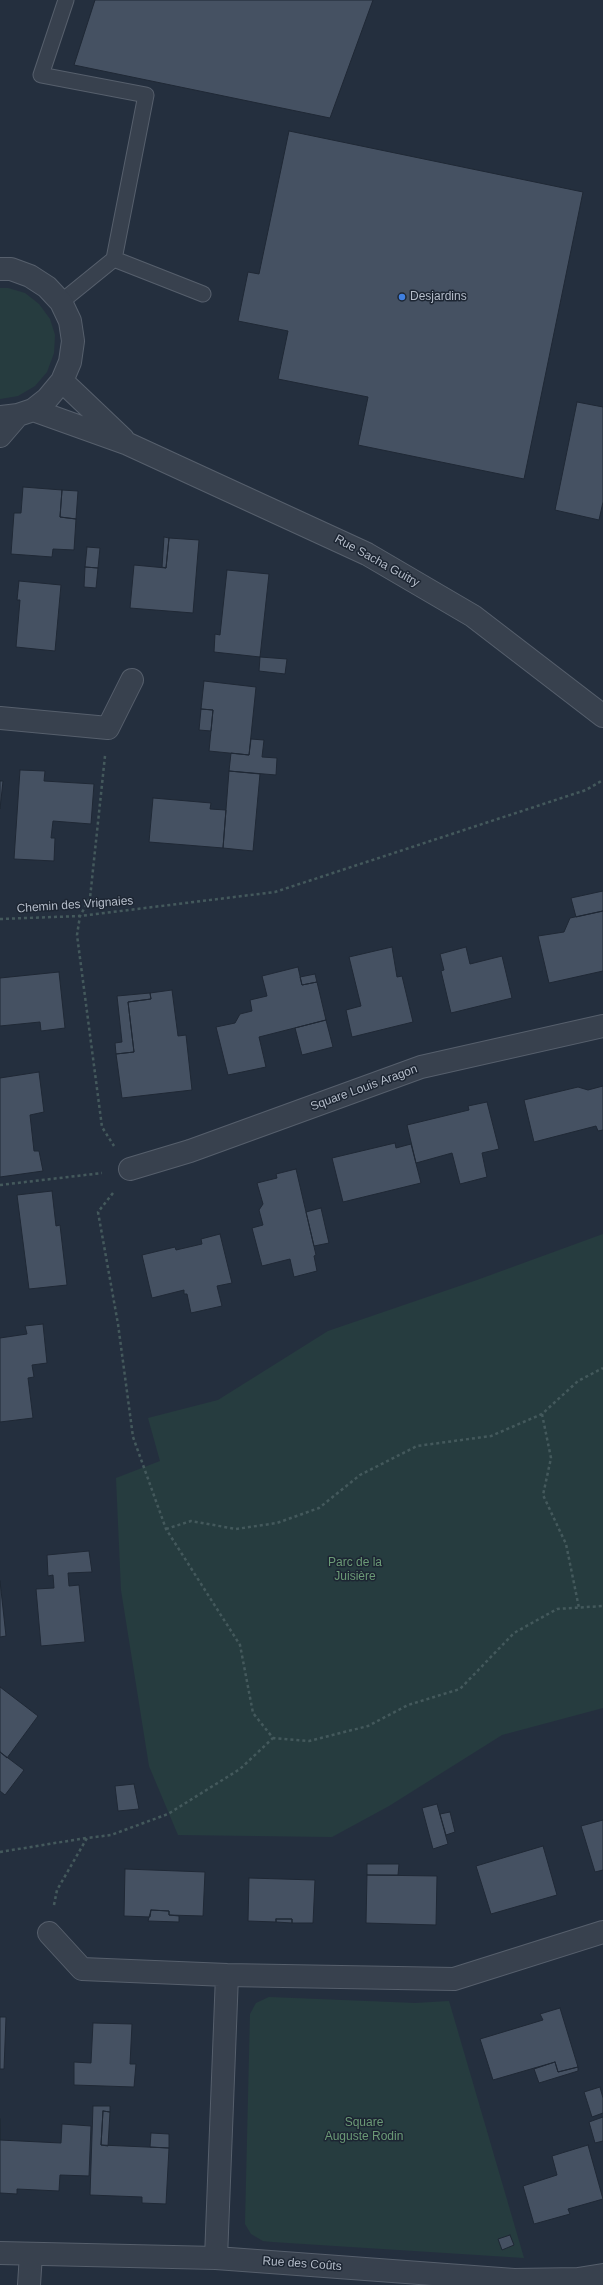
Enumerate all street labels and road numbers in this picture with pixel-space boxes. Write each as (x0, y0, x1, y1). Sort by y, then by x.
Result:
street label: Rue Sacha Guitry (332, 532, 422, 590)
street label: Chemin des Vrignaies (16, 894, 134, 916)
street label: Square Louis Aragon (309, 1062, 419, 1114)
street label: Rue des Coûts (262, 2254, 342, 2274)

